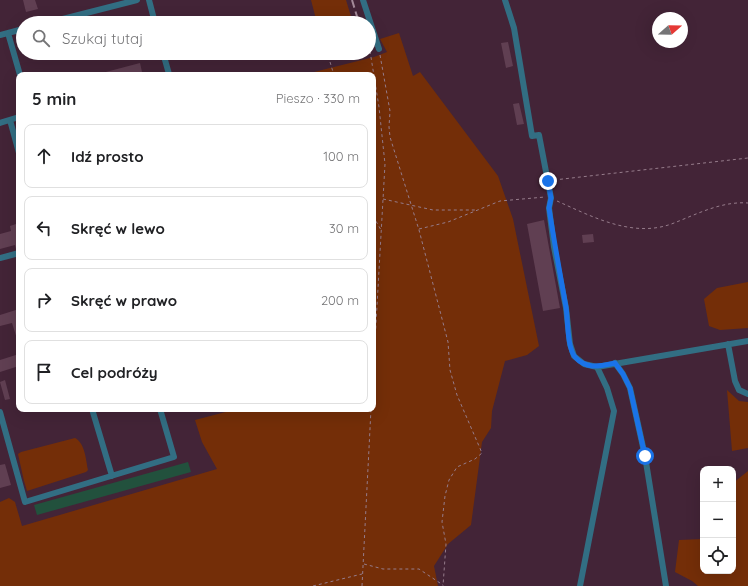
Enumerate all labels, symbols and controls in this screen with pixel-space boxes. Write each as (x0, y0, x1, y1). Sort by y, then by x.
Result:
north arrow (652, 12, 688, 48)
search box (16, 16, 376, 60)
icon: search (30, 27, 52, 49)
text: Szukaj tutaj (62, 29, 143, 48)
text: 5 min (32, 88, 76, 109)
text: Pieszo · 330 m (276, 90, 360, 106)
icon: ahead (33, 145, 55, 167)
text: Idź prosto (71, 147, 144, 166)
text: 100 m (323, 148, 359, 164)
route end (539, 172, 557, 190)
icon: left (33, 217, 55, 239)
text: Skręć w lewo (71, 219, 165, 238)
text: 30 m (329, 220, 359, 236)
icon: right (33, 289, 55, 311)
text: Skręć w prawo (71, 291, 177, 310)
text: 200 m (321, 292, 359, 308)
icon: arrive (33, 361, 55, 383)
text: Cel podróży (71, 363, 158, 382)
route start (636, 447, 654, 465)
map controls (700, 466, 736, 574)
button: + (700, 466, 736, 502)
button: − (700, 502, 736, 538)
button: locate (700, 538, 736, 574)

